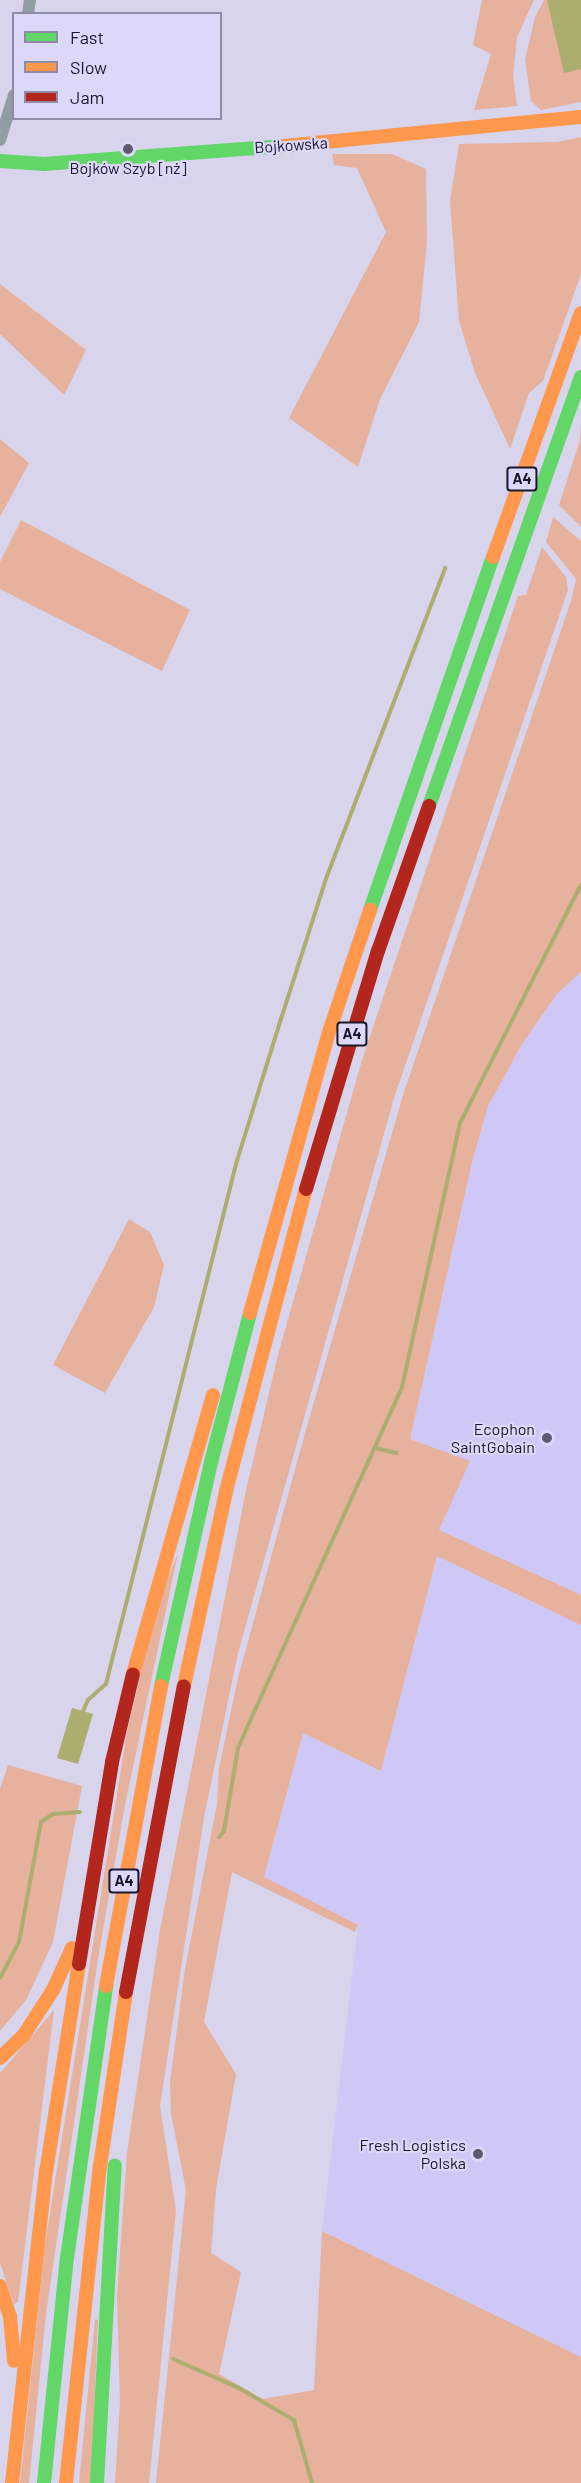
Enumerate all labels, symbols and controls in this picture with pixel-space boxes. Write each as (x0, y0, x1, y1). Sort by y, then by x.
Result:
legend (12, 12, 222, 120)
text: Fast (70, 26, 104, 48)
text: Slow (70, 56, 107, 78)
text: Jam (70, 86, 104, 108)
street label: Bojkowska (254, 133, 328, 157)
marker: Bojków Szyb [nż] (121, 142, 135, 156)
place label: Bojków Szyb [nż] (69, 158, 187, 178)
road number: A4 (506, 467, 538, 491)
road number: A4 (336, 1022, 368, 1046)
place label: Ecophon SaintGobain (451, 1419, 535, 1457)
marker: Ecophon SaintGobain (540, 1431, 554, 1445)
road number: A4 (108, 1869, 140, 1893)
place label: Fresh Logistics Polska (359, 2135, 466, 2173)
marker: Fresh Logistics Polska (471, 2147, 485, 2161)

